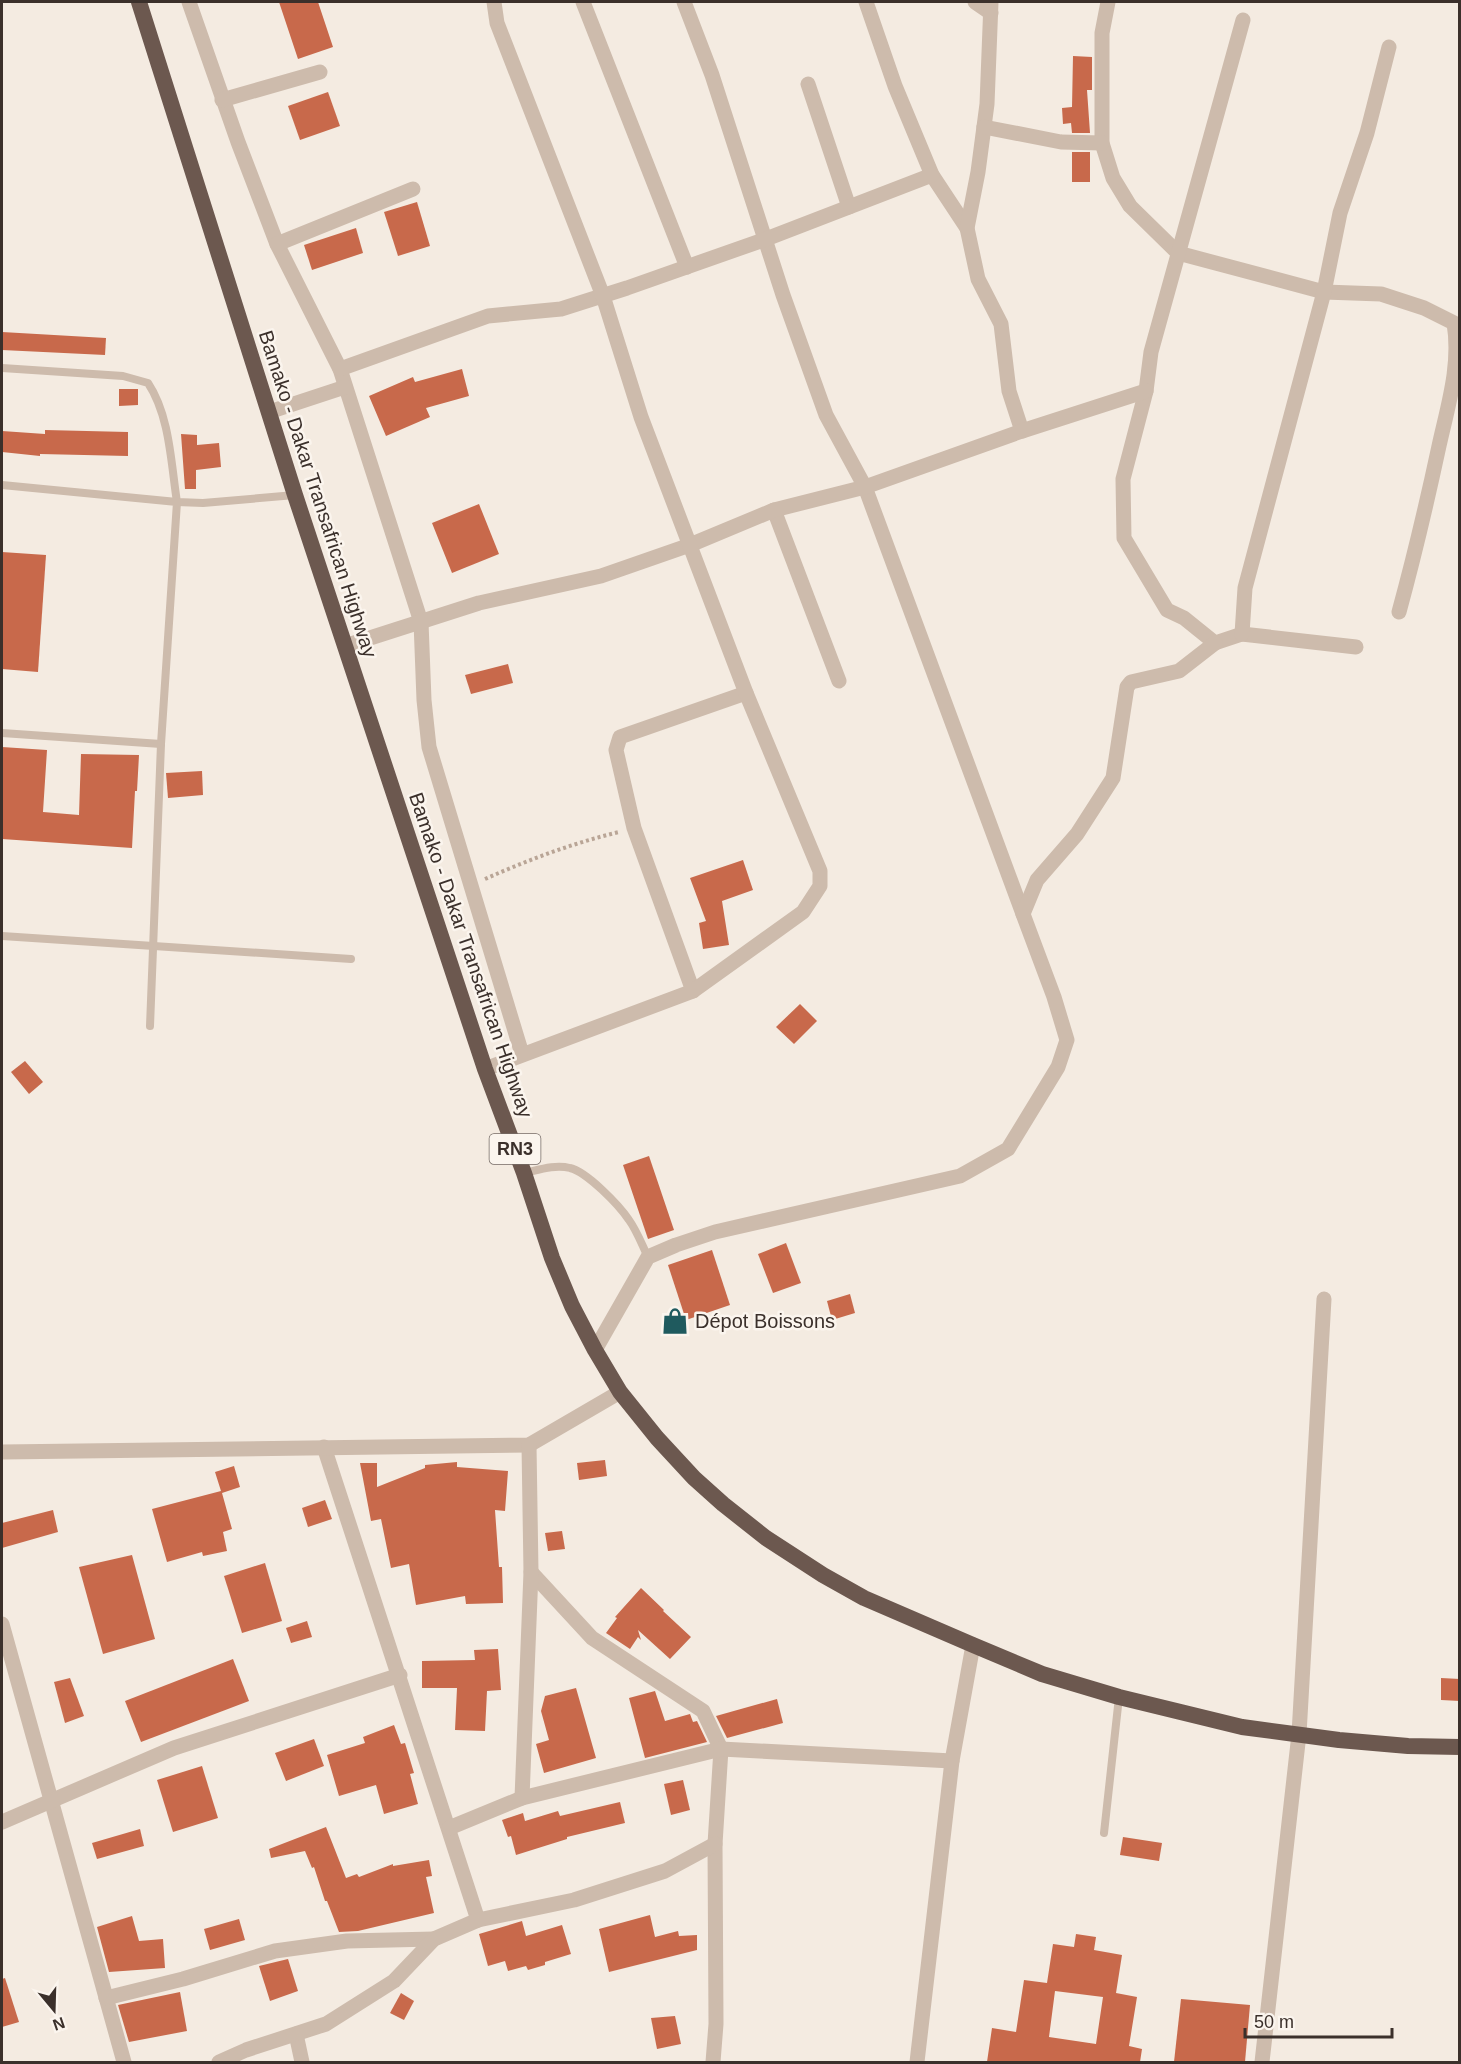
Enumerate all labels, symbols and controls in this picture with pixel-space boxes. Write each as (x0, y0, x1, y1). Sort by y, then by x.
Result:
street label: Bamako - Dakar Transafrican Highway (255, 328, 381, 660)
street label: Bamako - Dakar Transafrican Highway (405, 790, 537, 1120)
road number: RN3 (490, 1134, 540, 1164)
shop icon: Dépot Boissons (660, 1306, 690, 1336)
place label: Dépot Boissons (695, 1310, 835, 1332)
north arrow (24, 1980, 84, 2040)
scale bar (1245, 2001, 1392, 2039)
text: 50 m (1254, 2012, 1294, 2032)
text: N (50, 2014, 67, 2034)

